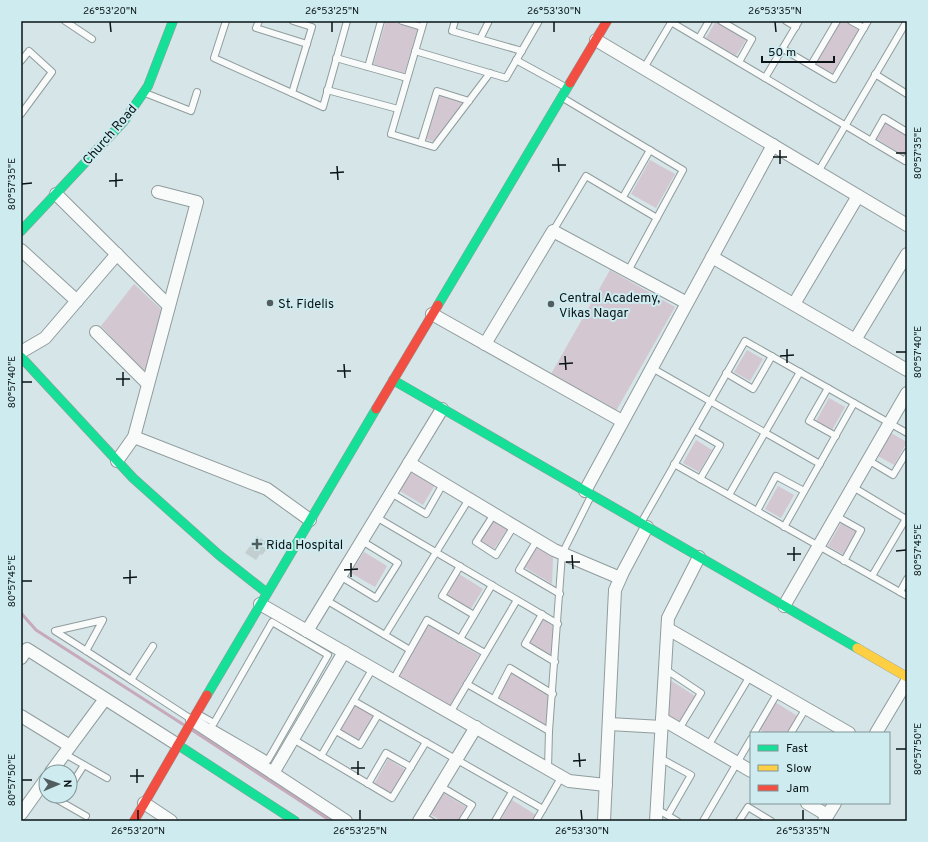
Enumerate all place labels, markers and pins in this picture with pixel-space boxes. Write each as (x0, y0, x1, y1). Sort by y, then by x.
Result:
place label: Central Academy, Vikas Nagar (559, 291, 660, 322)
place label: St. Fidelis (278, 297, 334, 313)
marker: St. Fidelis (265, 298, 275, 308)
marker: Central Academy, Vikas Nagar (546, 299, 556, 309)
marker: Rida Hospital (251, 538, 263, 550)
place label: Rida Hospital (266, 538, 343, 554)

